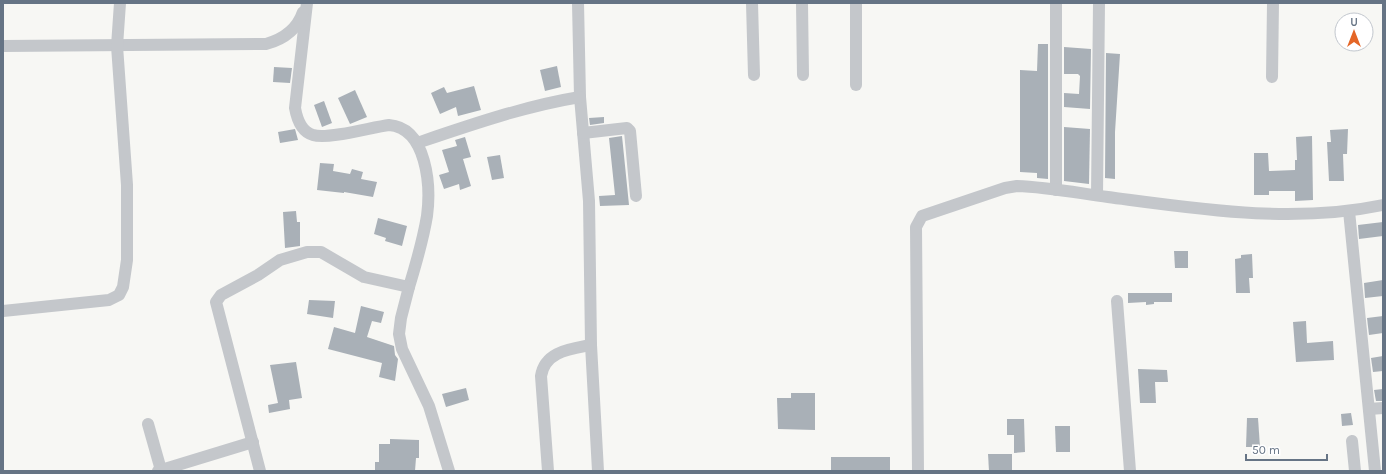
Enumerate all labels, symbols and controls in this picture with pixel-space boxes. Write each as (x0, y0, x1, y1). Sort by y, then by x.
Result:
north arrow (1334, 12, 1374, 52)
text: U (1350, 16, 1358, 29)
scale bar (1246, 436, 1327, 462)
text: 50 m (1252, 443, 1280, 457)

